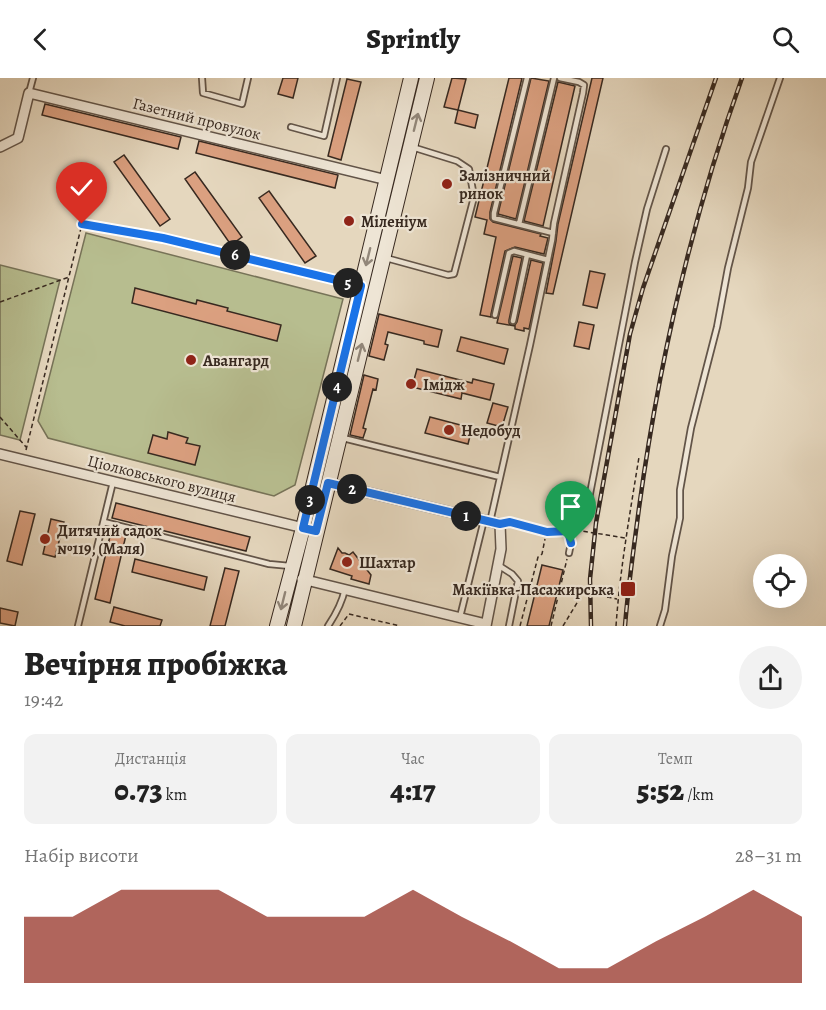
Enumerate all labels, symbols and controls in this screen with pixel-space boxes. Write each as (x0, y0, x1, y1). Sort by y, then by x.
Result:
text: Sprintly (366, 21, 460, 57)
icon: back (24, 23, 57, 56)
icon: search (769, 23, 802, 56)
street label: Газетний провулок (130, 92, 263, 146)
one-way arrow (411, 112, 423, 131)
pin (56, 162, 107, 224)
place label: Залізничний ринок (459, 165, 551, 205)
icon: check (65, 171, 98, 204)
marker: Залізничний ринок (440, 177, 454, 191)
place label: Міленіум (361, 211, 427, 233)
marker: Міленіум (342, 214, 356, 228)
pin: 6 (220, 240, 250, 270)
text: 6 (231, 244, 239, 266)
one-way arrow (361, 248, 373, 267)
pin: 5 (333, 268, 363, 298)
text: 5 (345, 272, 351, 294)
one-way arrow (354, 343, 366, 362)
place label: Авангард (202, 350, 269, 372)
marker: Авангард (184, 353, 198, 367)
pin: 4 (322, 372, 352, 402)
place label: Імідж (423, 374, 465, 396)
text: 4 (333, 376, 341, 398)
marker: Імідж (404, 377, 418, 391)
place label: Недобуд (461, 420, 521, 442)
marker: Недобуд (442, 423, 456, 437)
street label: Ціолковського вулиця (85, 450, 239, 508)
pin: 2 (337, 474, 367, 504)
text: 2 (348, 478, 356, 500)
pin (545, 481, 596, 543)
pin: 3 (295, 485, 325, 515)
text: 3 (307, 489, 313, 511)
icon: arrive (554, 490, 587, 523)
pin: 1 (451, 501, 481, 531)
text: 1 (463, 505, 469, 527)
place label: Дитячий садок №119, (Маля) (57, 520, 162, 560)
marker: Дитячий садок №119, (Маля) (38, 532, 52, 546)
place label: Шахтар (359, 552, 416, 574)
map controls (753, 554, 807, 608)
button: locate (753, 554, 807, 608)
marker: Шахтар (340, 555, 354, 569)
place label: Макіївка-Пасажирська (452, 579, 614, 601)
marker: Макіївка-Пасажирська (619, 580, 637, 598)
one-way arrow (277, 591, 288, 610)
text: Вечірня пробіжка (24, 641, 287, 686)
button: share (739, 646, 802, 709)
text: 19:42 (24, 686, 63, 713)
text: Дистанція (115, 748, 186, 770)
text: Час (401, 748, 425, 770)
text: Темп (658, 748, 693, 770)
text: 0.73 (114, 770, 163, 810)
text: 4:17 (390, 770, 436, 810)
text: 5:52 (637, 770, 684, 810)
text: km (163, 784, 187, 806)
text: /km (684, 784, 714, 806)
text: Набір висоти (24, 842, 139, 869)
text: 28–31 m (735, 842, 802, 869)

